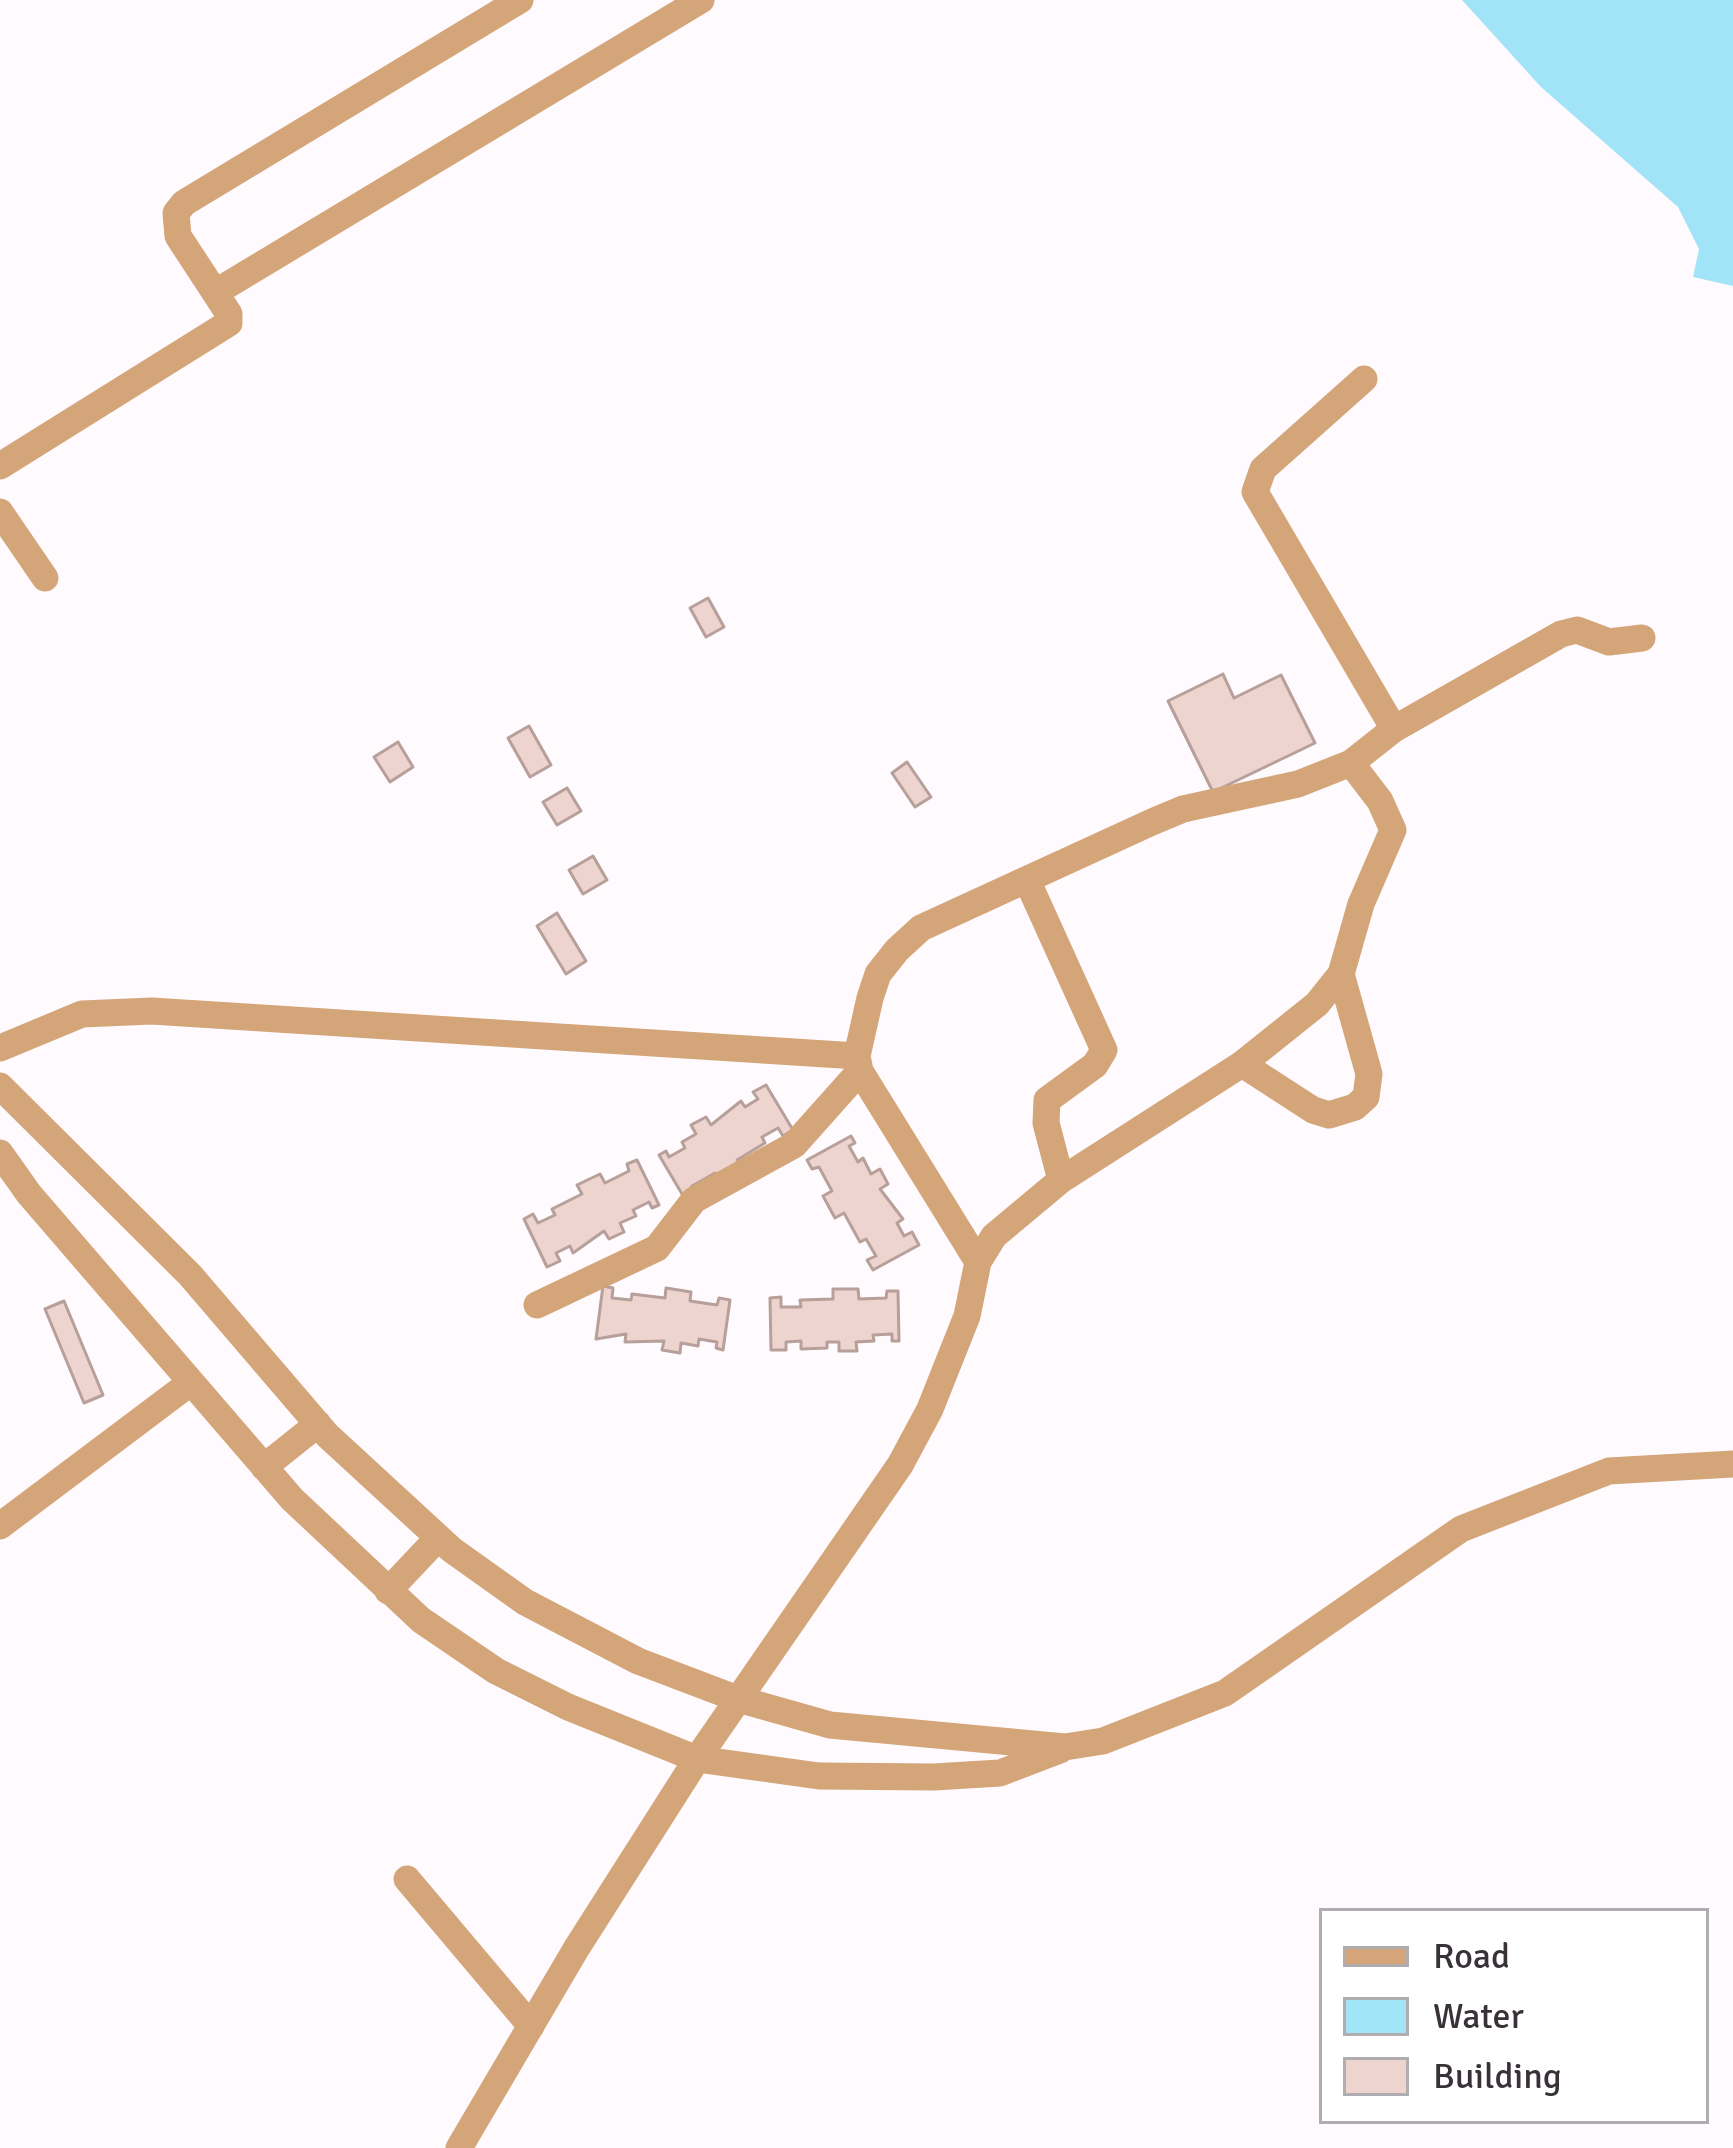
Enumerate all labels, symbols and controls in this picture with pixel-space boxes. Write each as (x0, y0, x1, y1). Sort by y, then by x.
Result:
legend (1319, 1908, 1709, 2124)
text: Road (1433, 1934, 1510, 1979)
text: Water (1433, 1994, 1524, 2039)
text: Building (1433, 2054, 1562, 2099)

